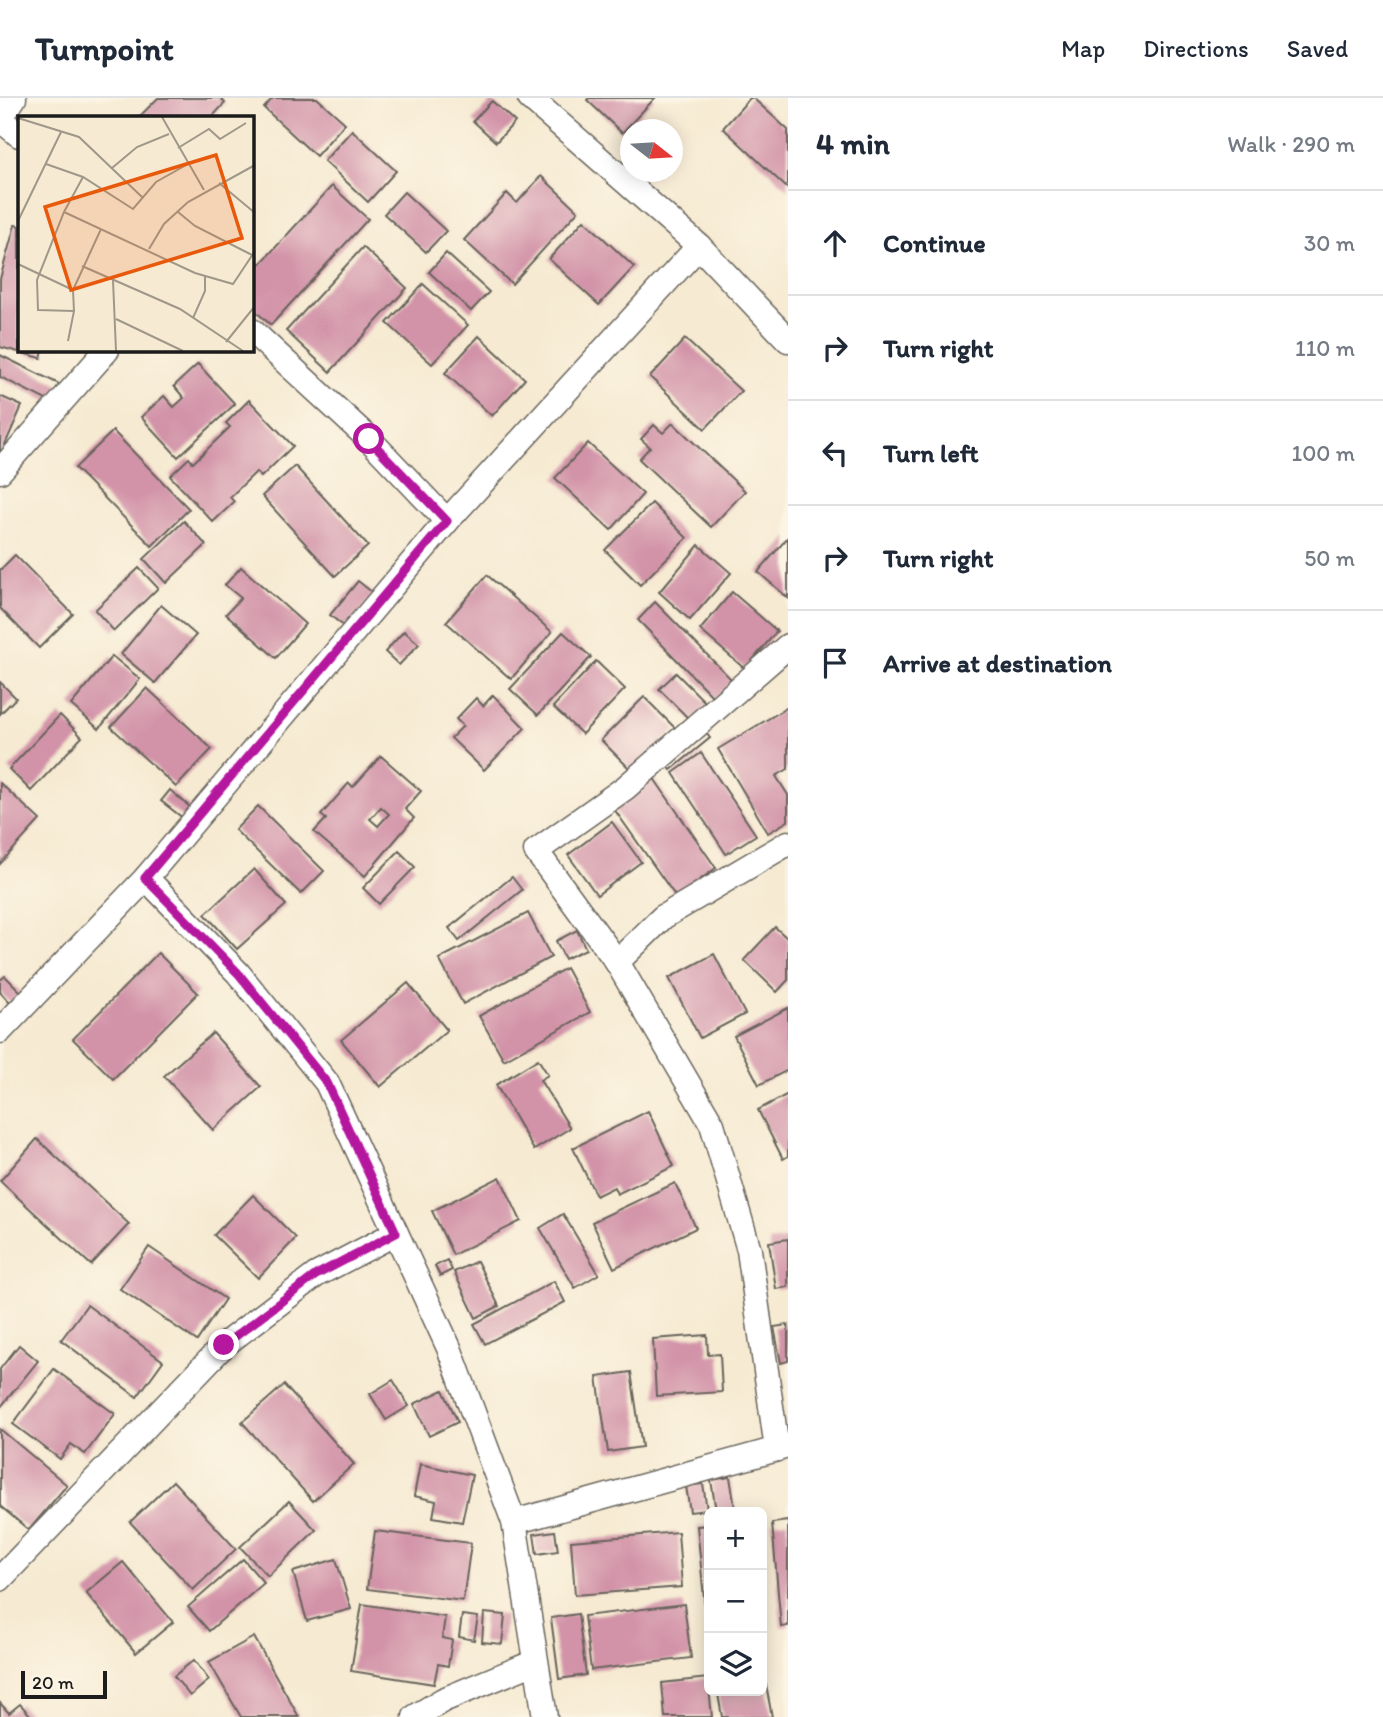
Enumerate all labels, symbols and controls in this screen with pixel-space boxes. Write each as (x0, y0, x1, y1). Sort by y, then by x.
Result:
text: Turnpoint (35, 29, 174, 68)
text: Map (1061, 34, 1105, 63)
text: Directions (1143, 34, 1249, 63)
text: Saved (1287, 34, 1348, 63)
inset map (18, 116, 254, 352)
north arrow (620, 119, 683, 182)
text: 4 min (816, 125, 890, 162)
text: Walk · 290 m (1227, 130, 1355, 158)
icon: ahead (816, 224, 854, 262)
text: Continue (883, 227, 986, 259)
text: 30 m (1304, 229, 1355, 257)
icon: right (816, 329, 854, 367)
text: Turn right (883, 332, 994, 364)
text: 110 m (1295, 334, 1355, 362)
route start (353, 423, 384, 454)
icon: left (816, 434, 854, 472)
text: Turn left (883, 437, 979, 469)
text: 100 m (1291, 439, 1355, 467)
icon: right (816, 539, 854, 577)
text: Turn right (883, 542, 994, 574)
text: 50 m (1304, 544, 1355, 572)
icon: arrive (816, 644, 854, 682)
text: Arrive at destination (883, 647, 1112, 679)
route end (208, 1329, 239, 1360)
map controls (704, 1507, 767, 1696)
button: + (704, 1507, 767, 1570)
button: − (704, 1570, 767, 1633)
button: layers (704, 1633, 767, 1696)
scale bar (21, 1668, 107, 1700)
text: 20 m (32, 1671, 74, 1694)

